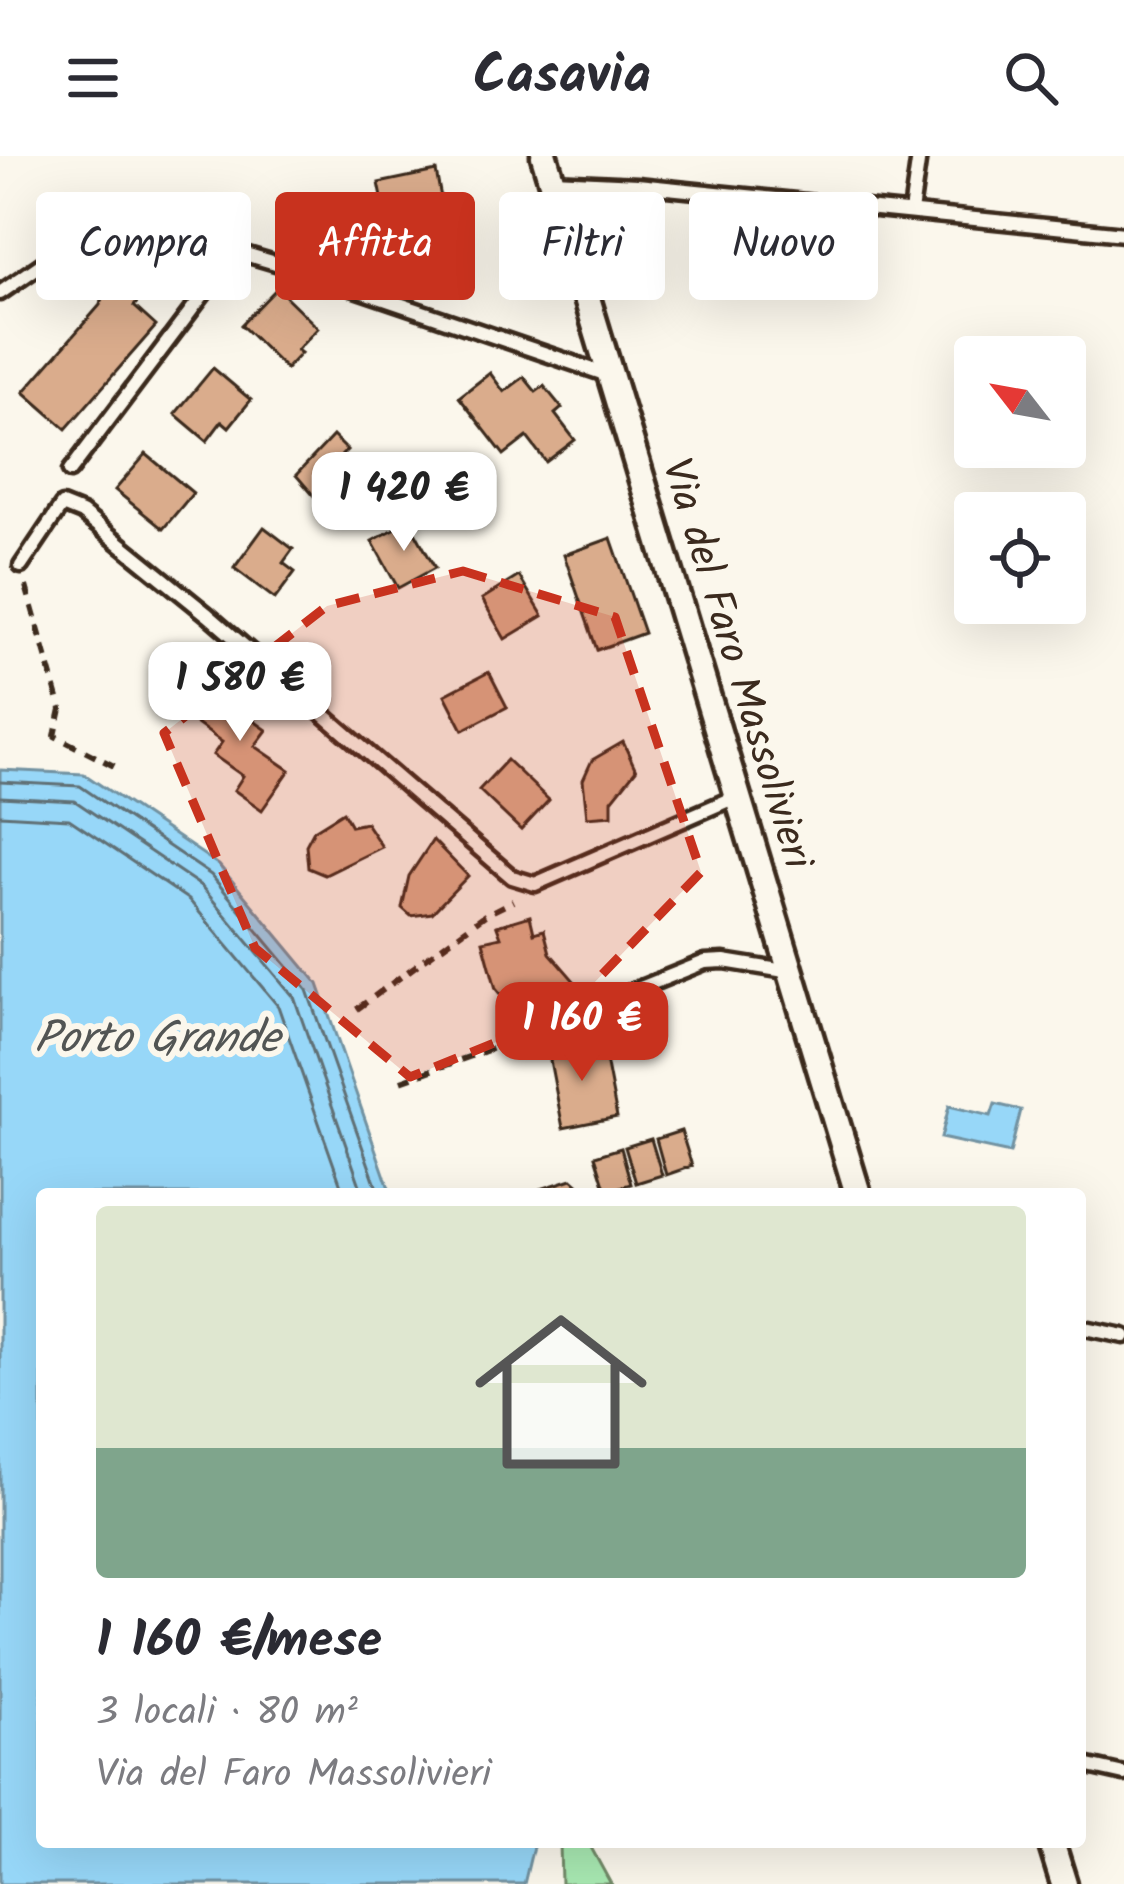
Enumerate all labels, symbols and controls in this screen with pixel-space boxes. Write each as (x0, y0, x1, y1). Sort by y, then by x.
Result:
text: Casavia (473, 35, 651, 121)
icon: menu (60, 45, 126, 111)
icon: search (998, 45, 1064, 111)
chip: Compra (36, 192, 251, 300)
chip: Affitta (275, 192, 475, 300)
chip: Filtri (499, 192, 665, 300)
chip: Nuovo (689, 192, 878, 300)
north arrow (954, 336, 1086, 468)
map controls (954, 336, 1086, 624)
street label: Via del Faro Massolivieri (641, 451, 831, 879)
pin: 1 420 € (293, 452, 515, 554)
text: 1 420 € (339, 460, 469, 522)
button: locate (954, 492, 1086, 624)
pin: 1 580 € (129, 642, 351, 744)
text: 1 580 € (175, 650, 305, 712)
pin: 1 160 € (471, 982, 693, 1084)
text: 1 160 € (522, 990, 642, 1052)
water label: Porto Grande (34, 1004, 284, 1076)
icon: home (453, 1284, 669, 1500)
text: 1 160 €/mese (96, 1602, 382, 1683)
text: 3 locali · 80 m² (96, 1683, 358, 1745)
text: Via del Faro Massolivieri (96, 1745, 491, 1807)

